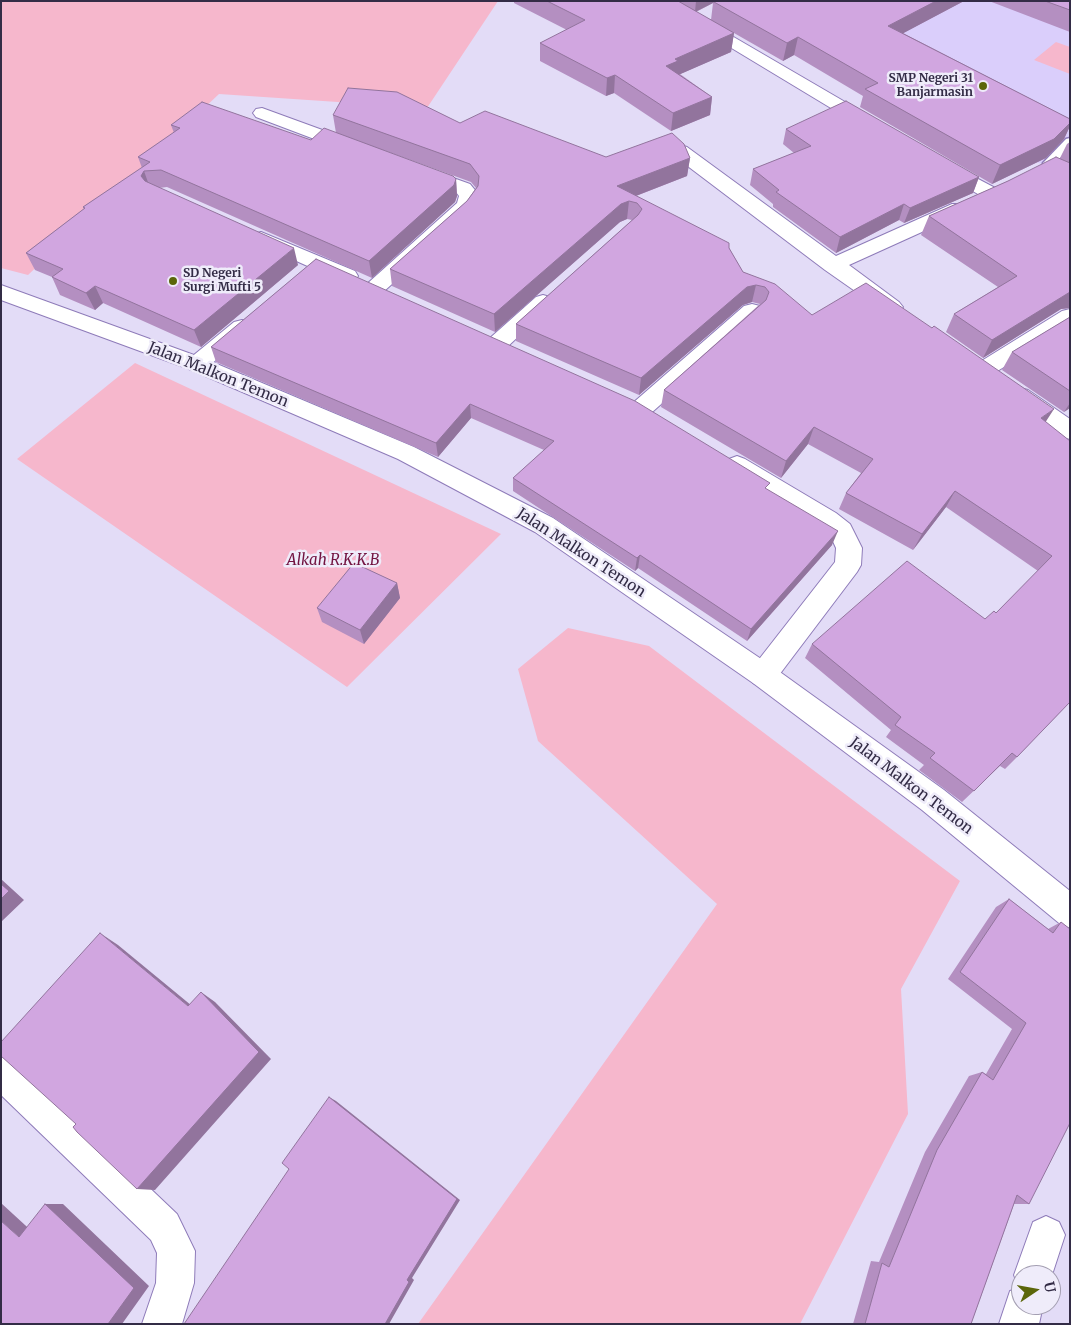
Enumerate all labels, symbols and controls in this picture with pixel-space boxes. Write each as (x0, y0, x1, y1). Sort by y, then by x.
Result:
place label: SMP Negeri 31 Banjarmasin (889, 72, 973, 100)
marker: SMP Negeri 31 Banjarmasin (977, 80, 989, 92)
place label: SD Negeri Surgi Mufti 5 (183, 267, 261, 295)
marker: SD Negeri Surgi Mufti 5 (167, 275, 179, 287)
street label: Jalan Malkon Temon (145, 339, 291, 411)
street label: Jalan Malkon Temon (513, 505, 649, 601)
park label: Alkah R.K.K.B (287, 552, 379, 570)
street label: Jalan Malkon Temon (846, 734, 976, 838)
north arrow (1011, 1265, 1061, 1315)
text: U (1040, 1280, 1060, 1294)

